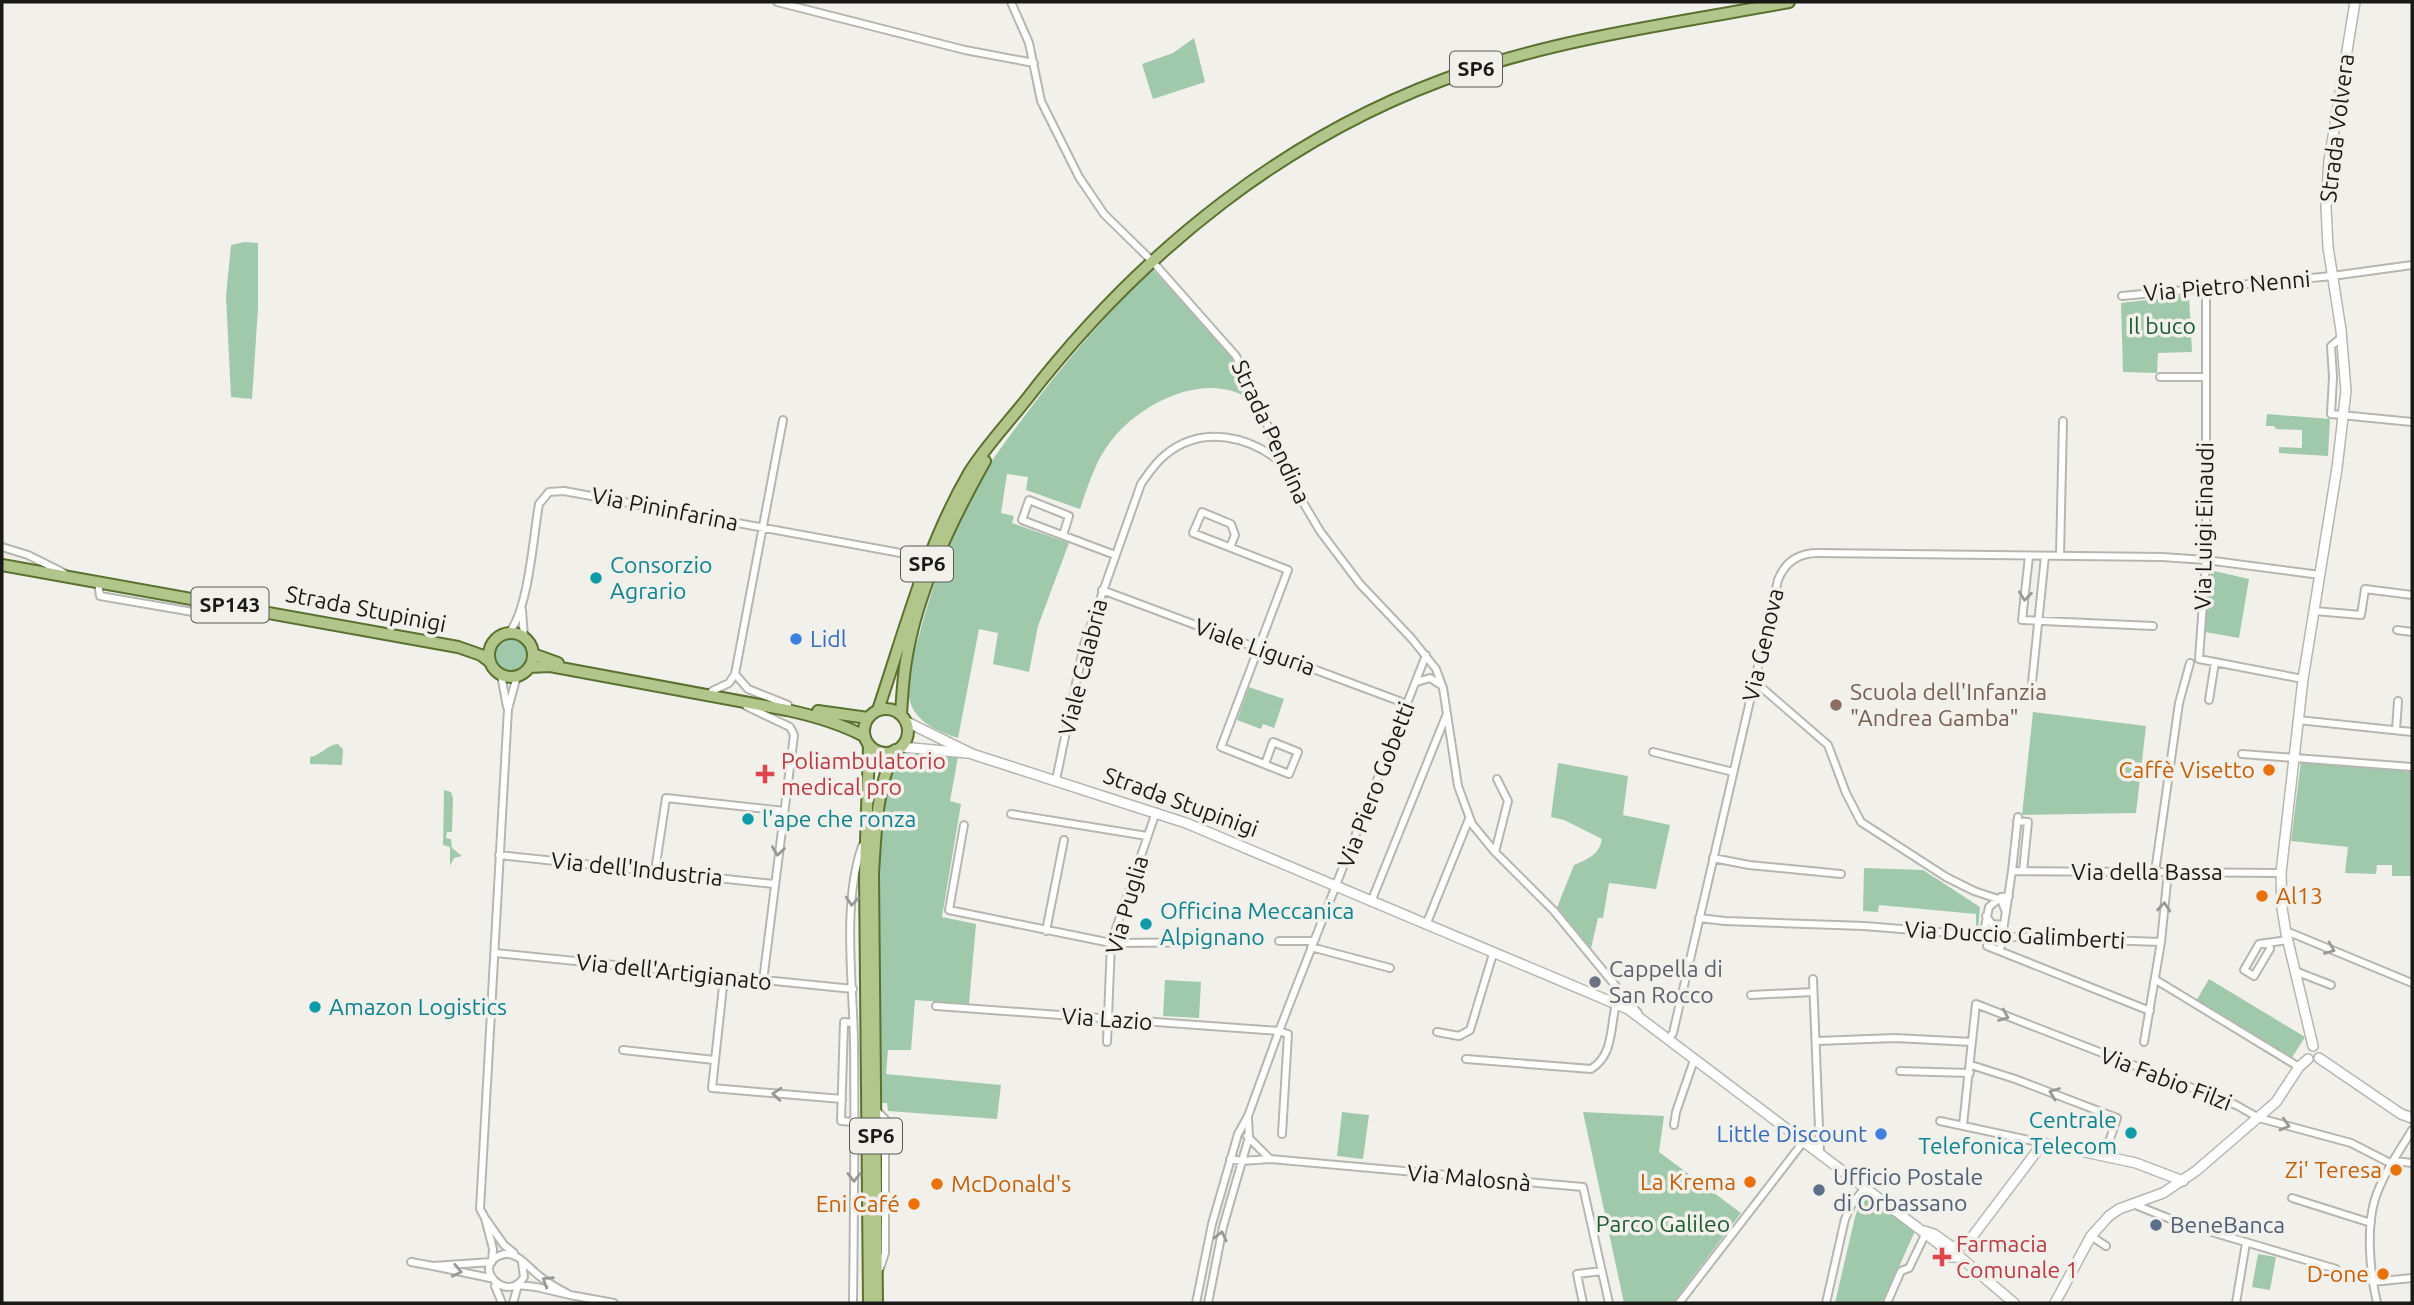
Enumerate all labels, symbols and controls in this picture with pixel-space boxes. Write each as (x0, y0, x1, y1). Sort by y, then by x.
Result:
road number: SP6 (1450, 52, 1502, 86)
street label: Strada Volvera (2315, 52, 2358, 204)
street label: Via Pietro Nenni (2142, 266, 2311, 305)
park label: Il buco (2128, 313, 2196, 338)
street label: Strada Pendina (1227, 356, 1316, 507)
street label: Via Luigi Einaudi (2190, 442, 2217, 610)
street label: Via Pininfarina (590, 482, 741, 535)
road number: SP6 (901, 546, 953, 582)
place label: Consorzio Agrario (610, 552, 712, 603)
marker: Consorzio Agrario (588, 570, 604, 586)
street label: Strada Stupinigi (284, 581, 448, 636)
street label: Via Genova (1737, 586, 1788, 704)
road number: SP143 (191, 588, 268, 622)
one-way arrow (2017, 590, 2032, 602)
street label: Viale Calabria (1053, 596, 1112, 738)
street label: Viale Liguria (1191, 613, 1319, 680)
place label: Lidl (810, 626, 847, 651)
marker: Lidl (788, 631, 804, 647)
place label: Scuola dell'Infanzia "Andrea Gamba" (1850, 679, 2047, 730)
marker: Scuola dell'Infanzia "Andrea Gamba" (1828, 697, 1844, 713)
street label: Via Piero Gobetti (1332, 698, 1419, 871)
place label: Poliambulatorio medical pro (781, 748, 946, 799)
place label: Caffè Visetto (2118, 757, 2255, 782)
street label: Strada Stupinigi (1100, 762, 1262, 841)
marker: Caffè Visetto (2261, 762, 2277, 778)
marker: Poliambulatorio medical pro (755, 764, 775, 784)
place label: l'ape che ronza (762, 806, 916, 831)
marker: l'ape che ronza (740, 811, 756, 827)
one-way arrow (771, 845, 786, 857)
street label: Via dell'Industria (550, 847, 724, 890)
street label: Via Puglia (1101, 853, 1153, 957)
street label: Via della Bassa (2071, 859, 2223, 884)
place label: Al13 (2276, 883, 2323, 908)
marker: Al13 (2254, 888, 2270, 904)
one-way arrow (845, 895, 860, 906)
place label: Officina Meccanica Alpignano (1160, 898, 1354, 949)
one-way arrow (2157, 902, 2172, 913)
marker: Officina Meccanica Alpignano (1138, 916, 1154, 932)
street label: Via Duccio Galimberti (1904, 916, 2126, 953)
one-way arrow (2323, 940, 2335, 954)
street label: Via dell'Artigianato (575, 949, 773, 994)
place label: Cappella di San Rocco (1609, 956, 1723, 1007)
marker: Cappella di San Rocco (1587, 974, 1603, 990)
place label: Amazon Logistics (329, 994, 507, 1019)
marker: Amazon Logistics (307, 999, 323, 1015)
street label: Via Lazio (1061, 1003, 1153, 1034)
one-way arrow (1998, 1007, 2010, 1021)
street label: Via Fabio Filzi (2097, 1042, 2235, 1115)
one-way arrow (771, 1086, 782, 1101)
one-way arrow (2048, 1088, 2060, 1102)
place label: Centrale Telefonica Telecom (1918, 1107, 2117, 1158)
one-way arrow (2278, 1117, 2290, 1131)
road number: SP6 (850, 1118, 902, 1154)
place label: Little Discount (1716, 1121, 1867, 1146)
marker: Centrale Telefonica Telecom (2123, 1125, 2139, 1141)
marker: Little Discount (1873, 1126, 1889, 1142)
place label: Zi' Teresa (2285, 1157, 2382, 1182)
street label: Via Malosnà (1406, 1160, 1532, 1195)
marker: Zi' Teresa (2388, 1162, 2404, 1178)
place label: Ufficio Postale di Orbassano (1833, 1164, 1983, 1215)
place label: La Krema (1640, 1169, 1736, 1194)
place label: McDonald's (951, 1171, 1071, 1196)
one-way arrow (846, 1172, 862, 1183)
marker: La Krema (1742, 1174, 1758, 1190)
marker: McDonald's (929, 1176, 945, 1192)
marker: Ufficio Postale di Orbassano (1811, 1182, 1827, 1198)
place label: Eni Café (816, 1191, 900, 1216)
marker: Eni Café (906, 1196, 922, 1212)
park label: Parco Galileo (1596, 1211, 1730, 1236)
place label: BeneBanca (2170, 1212, 2285, 1237)
marker: BeneBanca (2148, 1217, 2164, 1233)
one-way arrow (1213, 1230, 1227, 1242)
place label: Farmacia Comunale 1 (1956, 1231, 2078, 1282)
marker: Farmacia Comunale 1 (1934, 1249, 1950, 1265)
place label: D-one (2307, 1261, 2369, 1286)
one-way arrow (451, 1263, 463, 1278)
marker: D-one (2375, 1266, 2391, 1282)
one-way arrow (542, 1277, 555, 1289)

